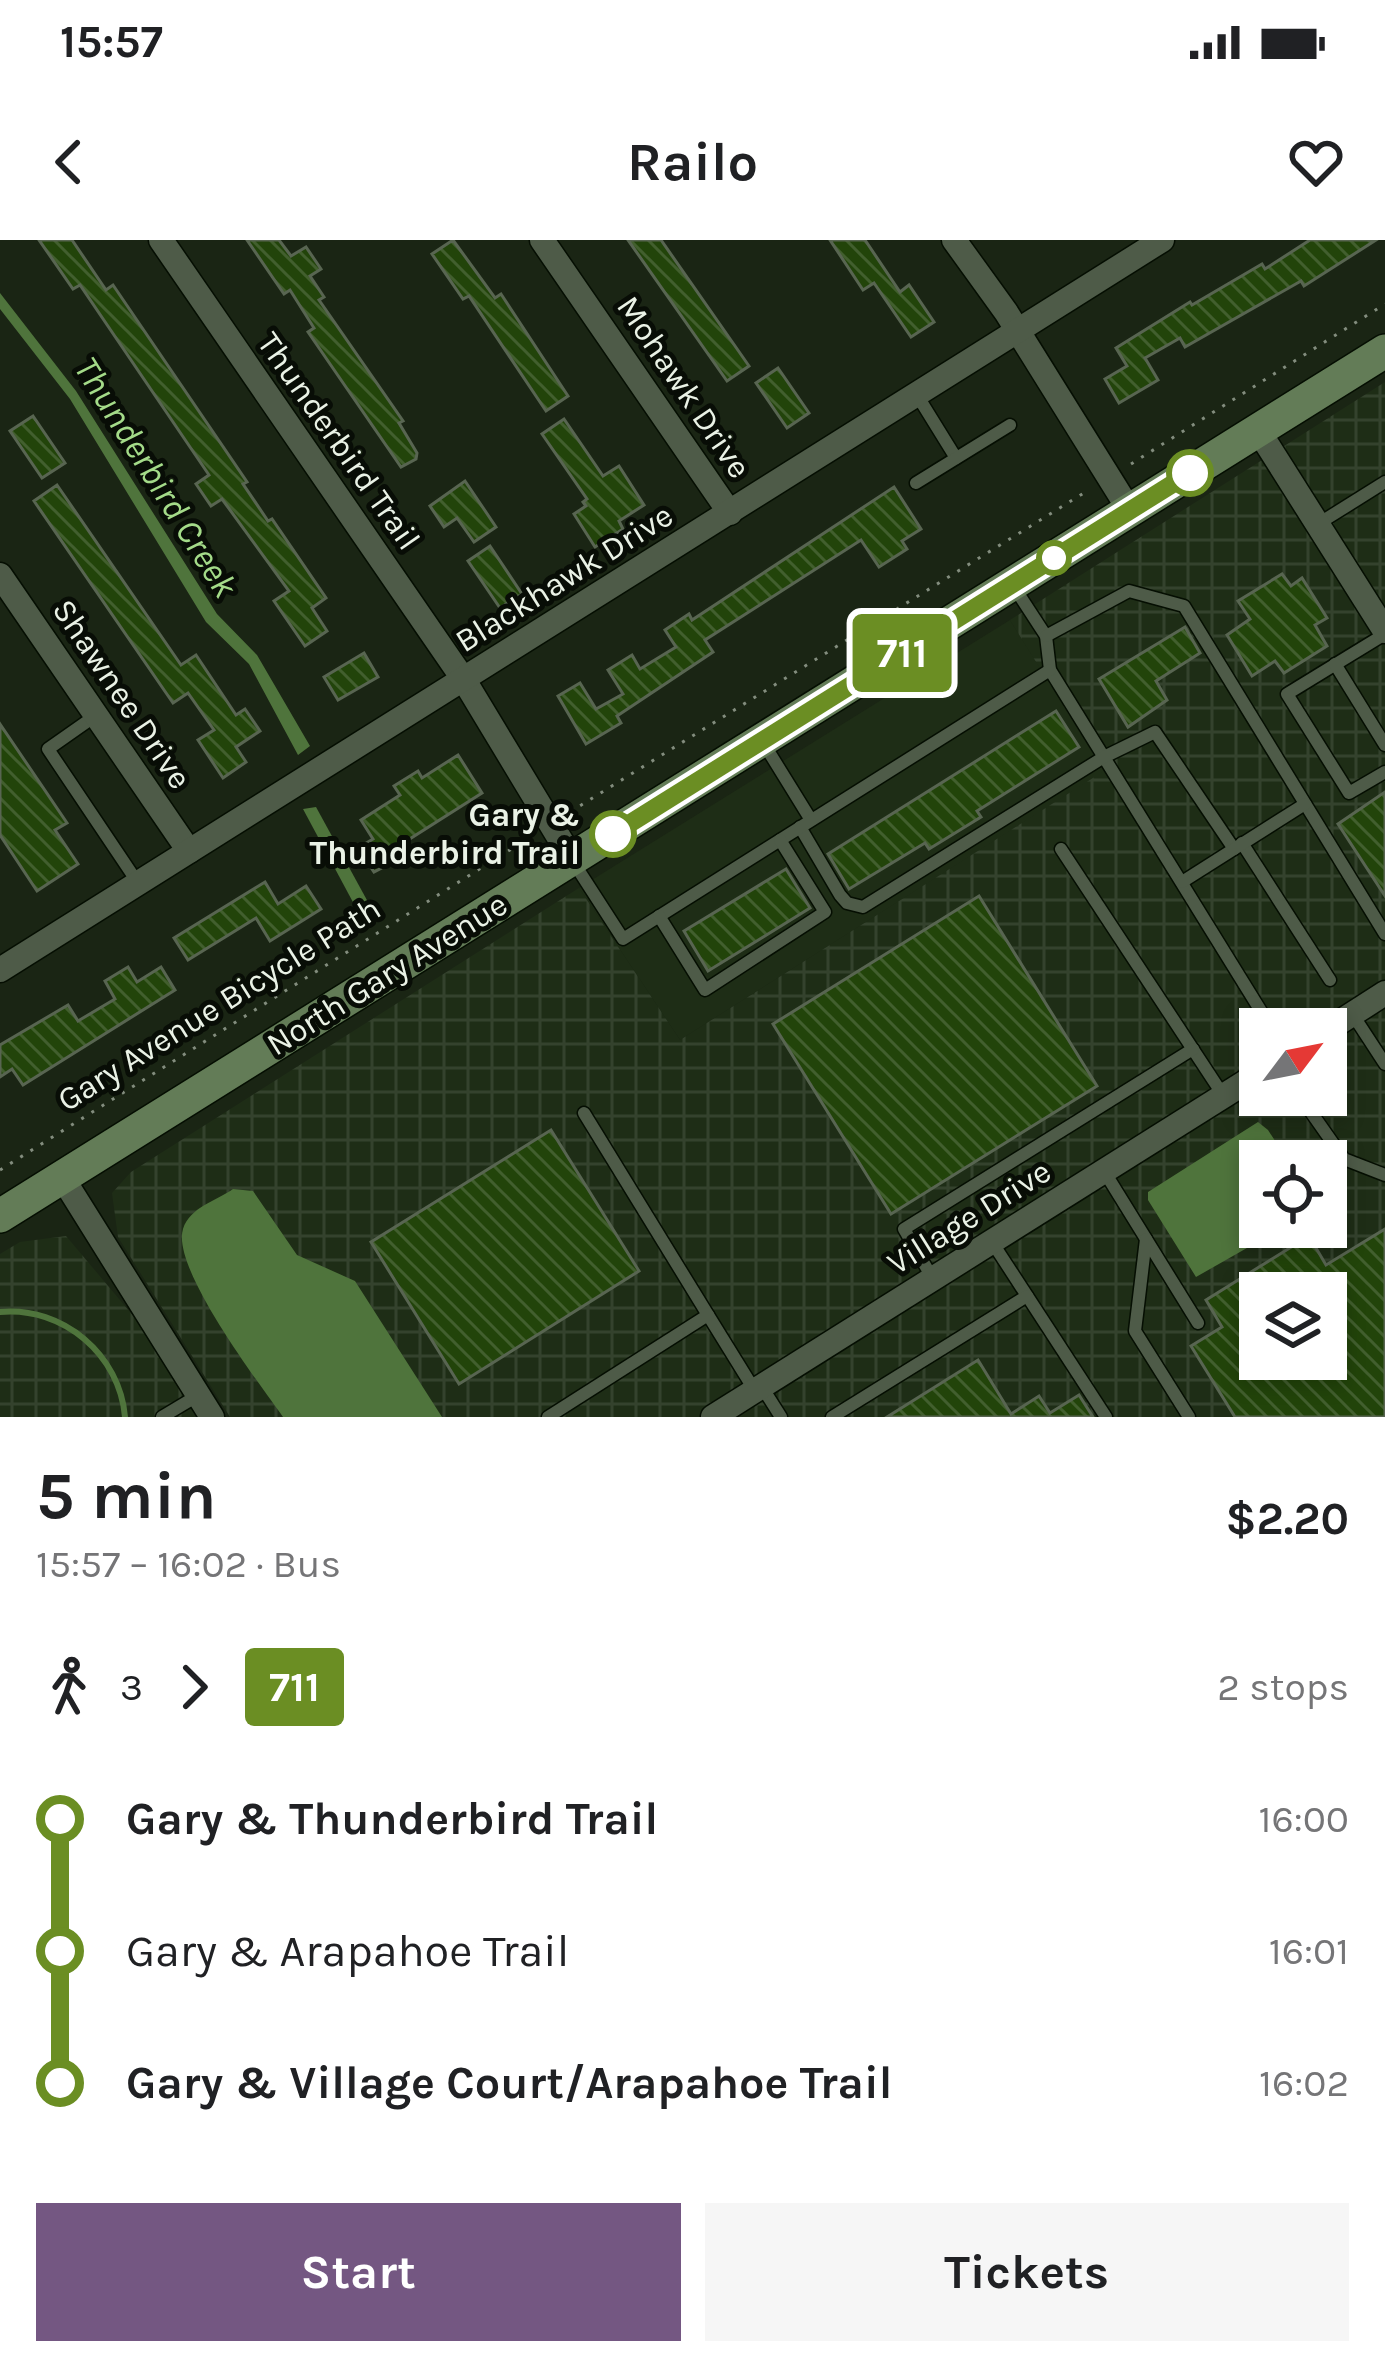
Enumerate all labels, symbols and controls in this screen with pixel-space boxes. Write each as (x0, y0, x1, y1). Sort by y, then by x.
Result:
text: 15:57 (60, 16, 163, 68)
icon: back (36, 129, 102, 195)
icon: heart (1283, 129, 1349, 195)
text: Railo (627, 130, 758, 194)
street label: Mohawk Drive (609, 289, 759, 485)
street label: Thunderbird Trail (250, 325, 428, 557)
water label: Thunderbird Creek (65, 349, 247, 605)
unlabelled marker (1168, 451, 1212, 495)
street label: Blackhawk Drive (448, 496, 680, 660)
unlabelled marker (1038, 542, 1070, 574)
street label: Shawnee Drive (45, 592, 199, 796)
line badge: 711 (833, 614, 971, 692)
text: 711 (877, 628, 927, 678)
place label: Gary & Thunderbird Trail (309, 796, 580, 872)
marker: Gary & Thunderbird Trail (591, 812, 635, 856)
street label: North Gary Avenue (260, 885, 514, 1063)
street label: Gary Avenue Bicycle Path (51, 889, 387, 1119)
north arrow (1239, 1008, 1347, 1116)
map controls (1239, 1008, 1347, 1380)
button: locate (1239, 1140, 1347, 1248)
street label: Village Drive (880, 1152, 1058, 1282)
button: layers (1239, 1272, 1347, 1380)
text: 5 min (36, 1457, 217, 1535)
text: $2.20 (1225, 1493, 1349, 1545)
text: 15:57 – 16:02 · Bus (36, 1541, 341, 1587)
icon: walk (36, 1654, 102, 1720)
icon: forward (161, 1654, 227, 1720)
text: 711 (269, 1662, 320, 1712)
text: 3 (120, 1664, 143, 1710)
text: 2 stops (1217, 1664, 1349, 1710)
text: Gary & Thunderbird Trail (126, 1793, 658, 1845)
text: 16:00 (1259, 1796, 1349, 1842)
text: Gary & Arapahoe Trail (126, 1925, 569, 1977)
text: 16:01 (1269, 1928, 1349, 1974)
text: Gary & Village Court/Arapahoe Trail (126, 2057, 892, 2109)
text: 16:02 (1259, 2060, 1349, 2106)
button: Start (36, 2203, 681, 2341)
button: Tickets (705, 2203, 1349, 2341)

